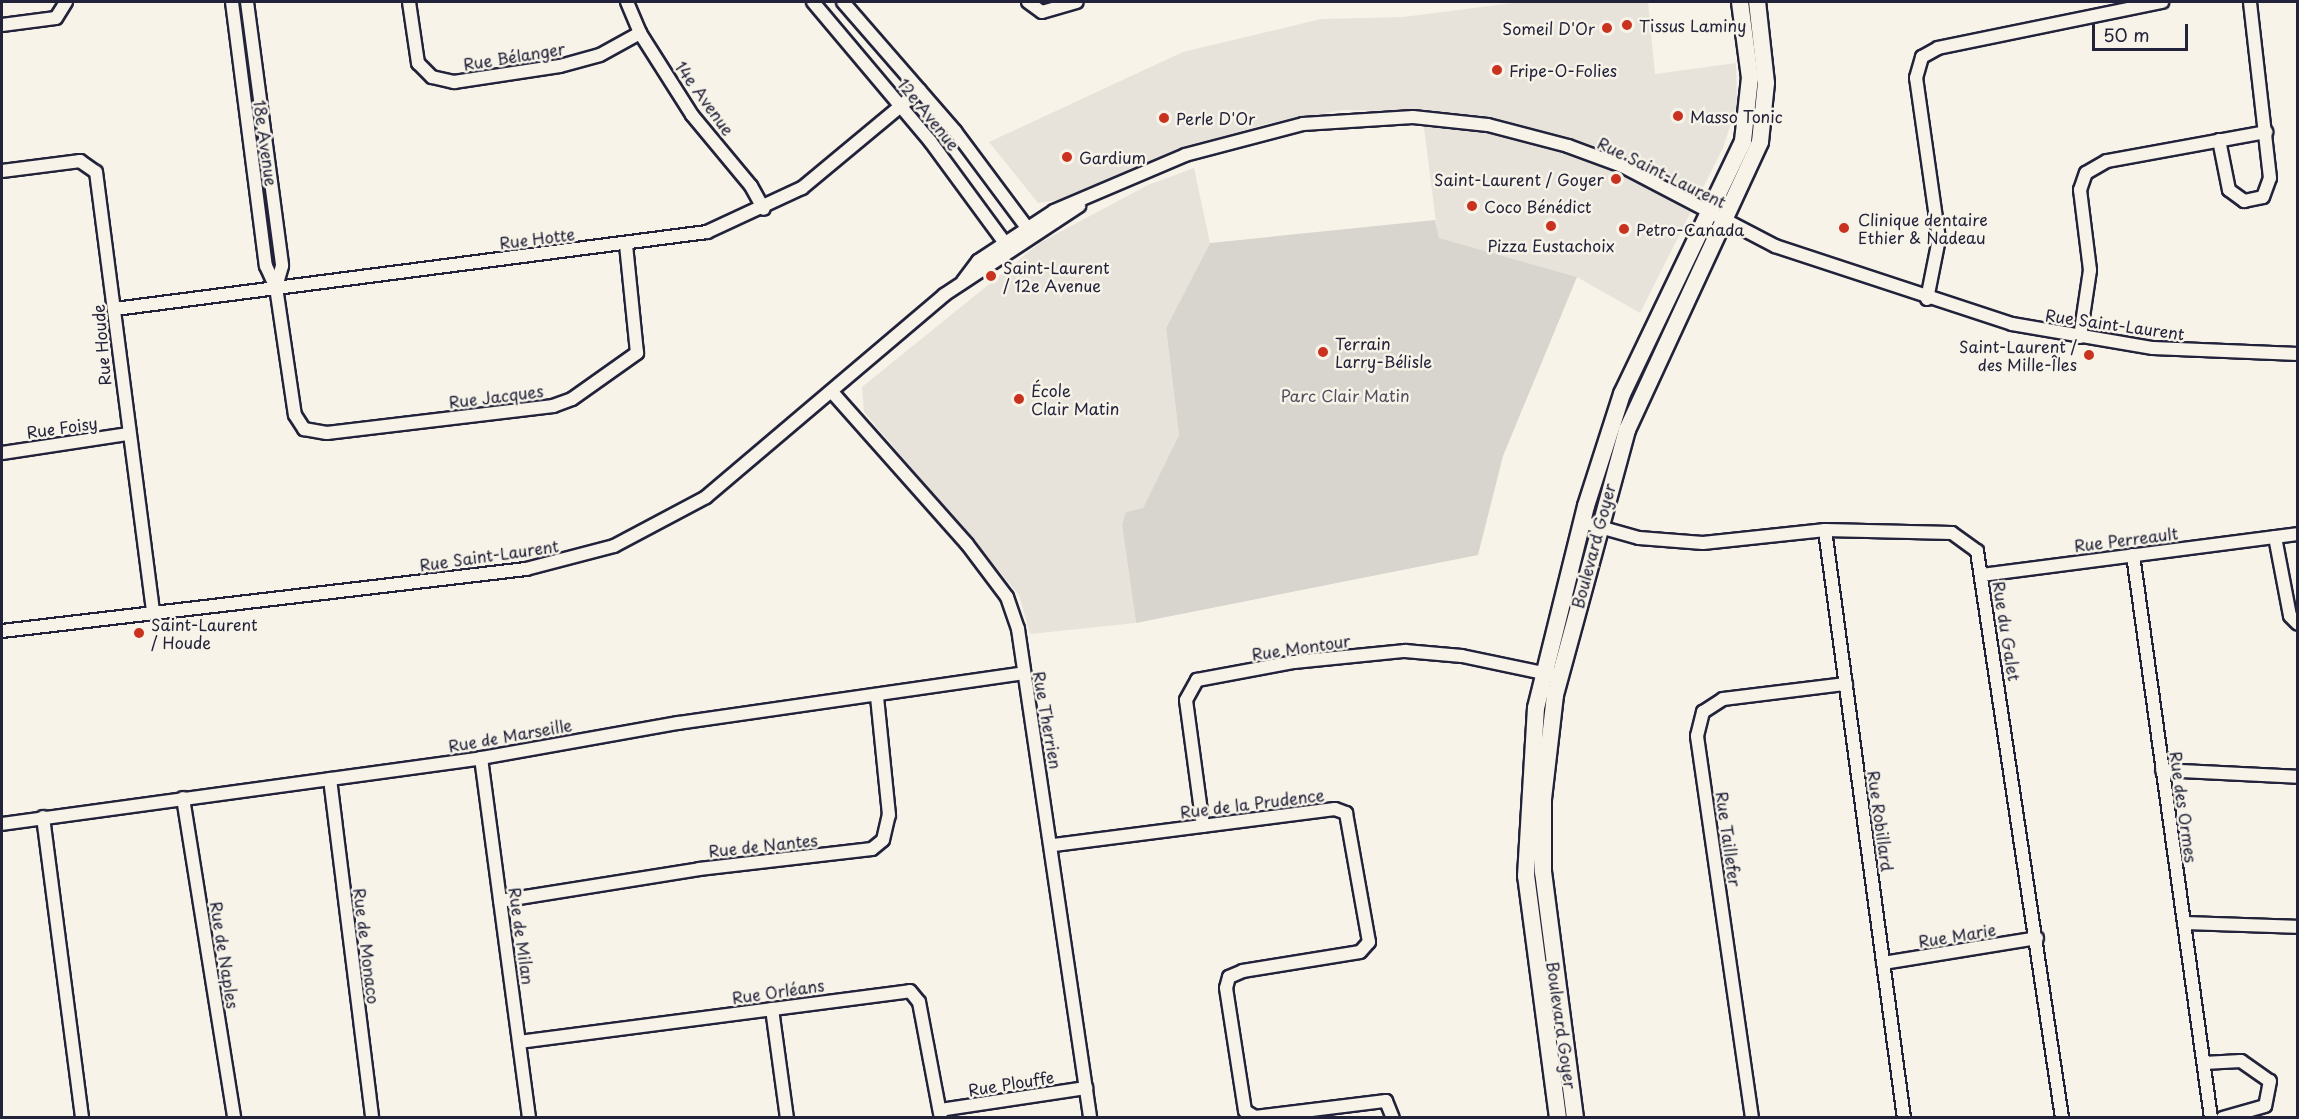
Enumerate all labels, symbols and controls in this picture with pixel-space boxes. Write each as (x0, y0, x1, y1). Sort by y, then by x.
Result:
scale bar (2095, 12, 2191, 50)
place label: Tissus Laminy (1639, 15, 1747, 35)
place label: Someil D'Or (1502, 18, 1595, 38)
marker: Tissus Laminy (1620, 18, 1634, 32)
marker: Someil D'Or (1600, 21, 1614, 35)
text: 50 m (2103, 21, 2150, 48)
street label: Rue Bélanger (461, 38, 567, 74)
street label: 14e Avenue (672, 57, 738, 139)
place label: Fripe-O-Folies (1509, 60, 1617, 80)
marker: Fripe-O-Folies (1490, 63, 1504, 77)
street label: 12e Avenue (894, 74, 964, 154)
street label: 18e Avenue (251, 99, 281, 187)
place label: Masso Tonic (1690, 106, 1784, 126)
place label: Perle D'Or (1176, 108, 1257, 128)
marker: Masso Tonic (1671, 109, 1685, 123)
marker: Perle D'Or (1157, 111, 1171, 125)
street label: Rue Saint-Laurent (1594, 132, 1730, 212)
place label: Gardium (1079, 147, 1146, 167)
marker: Gardium (1060, 150, 1074, 164)
place label: Saint-Laurent / Goyer (1433, 169, 1604, 189)
marker: Saint-Laurent / Goyer (1609, 172, 1623, 186)
place label: Coco Bénédict (1484, 196, 1594, 216)
marker: Coco Bénédict (1465, 199, 1479, 213)
place label: Clinique dentaire Ethier & Nadeau (1858, 209, 1988, 247)
marker: Pizza Eustachoix (1544, 219, 1558, 233)
place label: Petro-Canada (1636, 219, 1744, 239)
marker: Clinique dentaire Ethier & Nadeau (1835, 219, 1853, 237)
marker: Petro-Canada (1617, 222, 1631, 236)
street label: Rue Hotte (497, 224, 577, 252)
place label: Pizza Eustachoix (1487, 235, 1615, 255)
place label: Saint-Laurent / 12e Avenue (1003, 257, 1110, 295)
marker: Saint-Laurent / 12e Avenue (984, 269, 998, 283)
street label: Rue Houde (88, 303, 114, 387)
street label: Rue Saint-Laurent (2044, 305, 2186, 343)
place label: Terrain Larry-Bélisle (1335, 333, 1432, 371)
place label: Saint-Laurent / des Mille-Îles (1959, 336, 2077, 374)
marker: Terrain Larry-Bélisle (1316, 345, 1330, 359)
marker: Saint-Laurent / des Mille-Îles (2082, 348, 2096, 362)
place label: École Clair Matin (1031, 380, 1120, 418)
street label: Rue Jacques (447, 381, 545, 411)
park label: Parc Clair Matin (1281, 385, 1409, 405)
marker: École Clair Matin (1012, 392, 1026, 406)
street label: Rue Foisy (24, 412, 100, 442)
street label: Boulevard Goyer (1567, 481, 1619, 611)
street label: Rue Perreault (2072, 523, 2180, 555)
street label: Rue Saint-Laurent (418, 536, 560, 574)
street label: Rue du Galet (1989, 579, 2025, 683)
place label: Saint-Laurent / Houde (151, 614, 258, 652)
marker: Saint-Laurent / Houde (132, 626, 146, 640)
street label: Rue Montour (1250, 630, 1352, 664)
street label: Rue Therrien (1030, 669, 1066, 771)
street label: Rue de Marseille (445, 714, 575, 756)
street label: Rue des Ormes (2166, 748, 2202, 866)
street label: Rue Robillard (1864, 768, 1898, 874)
street label: Rue de la Prudence (1178, 784, 1326, 822)
street label: Rue Taillefer (1713, 790, 1745, 888)
street label: Rue de Nantes (706, 830, 820, 860)
street label: Rue de Milan (505, 884, 539, 988)
street label: Rue de Monaco (350, 886, 384, 1006)
street label: Rue de Naples (207, 899, 243, 1011)
street label: Rue Marie (1916, 919, 1998, 951)
street label: Boulevard Goyer (1544, 960, 1580, 1090)
street label: Rue Orléans (730, 975, 826, 1007)
street label: Rue Plouffe (966, 1067, 1056, 1099)

